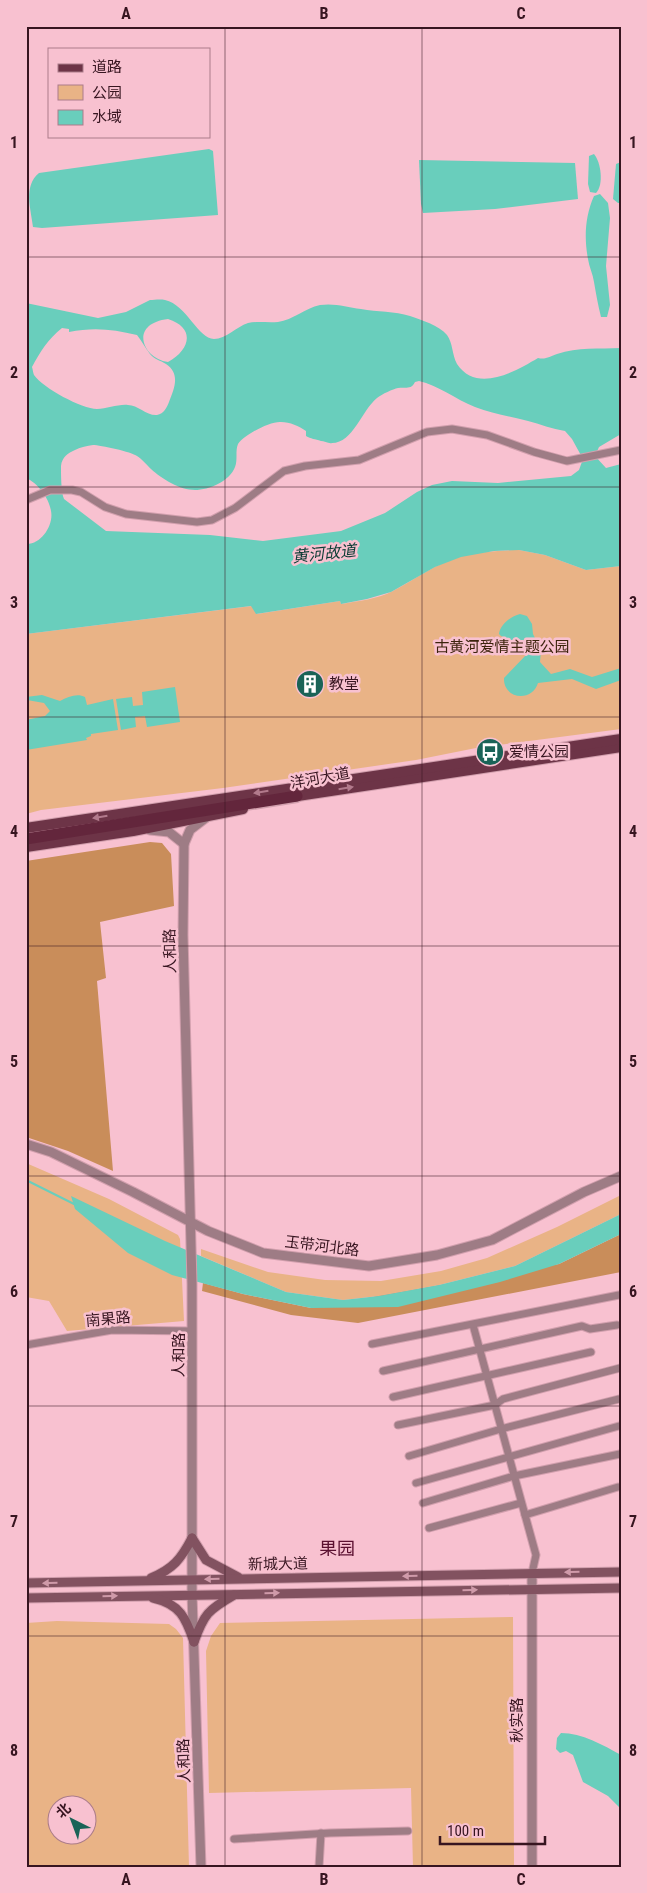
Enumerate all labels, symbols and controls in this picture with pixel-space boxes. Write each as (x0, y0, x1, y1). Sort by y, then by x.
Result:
text: A (121, 4, 131, 23)
text: B (320, 4, 329, 23)
text: C (516, 4, 526, 23)
legend (48, 48, 210, 138)
text: 道路 (92, 58, 122, 76)
text: 公园 (92, 84, 122, 102)
text: 水域 (92, 108, 122, 126)
text: 1 (10, 133, 18, 152)
text: 1 (629, 133, 637, 152)
text: 2 (10, 363, 18, 382)
text: 2 (629, 363, 637, 382)
water label: 黄河故道 (291, 540, 359, 566)
text: 3 (10, 593, 18, 612)
text: 3 (629, 593, 637, 612)
park label: 古黄河爱情主题公园 (434, 638, 570, 656)
building icon: 教堂 (295, 669, 325, 699)
place label: 教堂 (329, 675, 359, 693)
bus stop icon: 爱情公园 (475, 737, 505, 767)
place label: 爱情公园 (509, 743, 569, 761)
street label: 洋河大道 (289, 764, 351, 792)
one-way arrow (338, 784, 354, 792)
one-way arrow (253, 789, 269, 797)
one-way arrow (92, 814, 108, 822)
text: 4 (10, 822, 18, 841)
text: 4 (629, 822, 637, 841)
street label: 人和路 (161, 928, 179, 974)
text: 5 (10, 1052, 18, 1071)
text: 5 (629, 1052, 637, 1071)
street label: 玉带河北路 (284, 1232, 360, 1260)
text: 6 (10, 1282, 18, 1301)
text: 6 (629, 1282, 637, 1301)
street label: 南果路 (85, 1308, 131, 1330)
street label: 人和路 (170, 1332, 188, 1378)
text: 7 (10, 1512, 18, 1531)
text: 7 (629, 1512, 637, 1531)
district label: 果园 (319, 1538, 355, 1559)
street label: 新城大道 (248, 1554, 308, 1574)
one-way arrow (564, 1569, 580, 1577)
one-way arrow (401, 1572, 417, 1580)
one-way arrow (204, 1575, 220, 1583)
one-way arrow (41, 1579, 57, 1587)
one-way arrow (462, 1586, 478, 1594)
one-way arrow (265, 1589, 281, 1597)
one-way arrow (102, 1592, 118, 1600)
street label: 秋实路 (508, 1697, 526, 1743)
street label: 人和路 (174, 1738, 194, 1784)
text: 8 (10, 1741, 18, 1760)
text: 8 (629, 1741, 637, 1760)
north arrow (48, 1796, 98, 1846)
text: 北 (53, 1800, 74, 1821)
scale bar (440, 1813, 544, 1845)
text: 100 m (447, 1822, 484, 1840)
text: A (121, 1870, 131, 1889)
text: B (320, 1870, 329, 1889)
text: C (516, 1870, 526, 1889)

